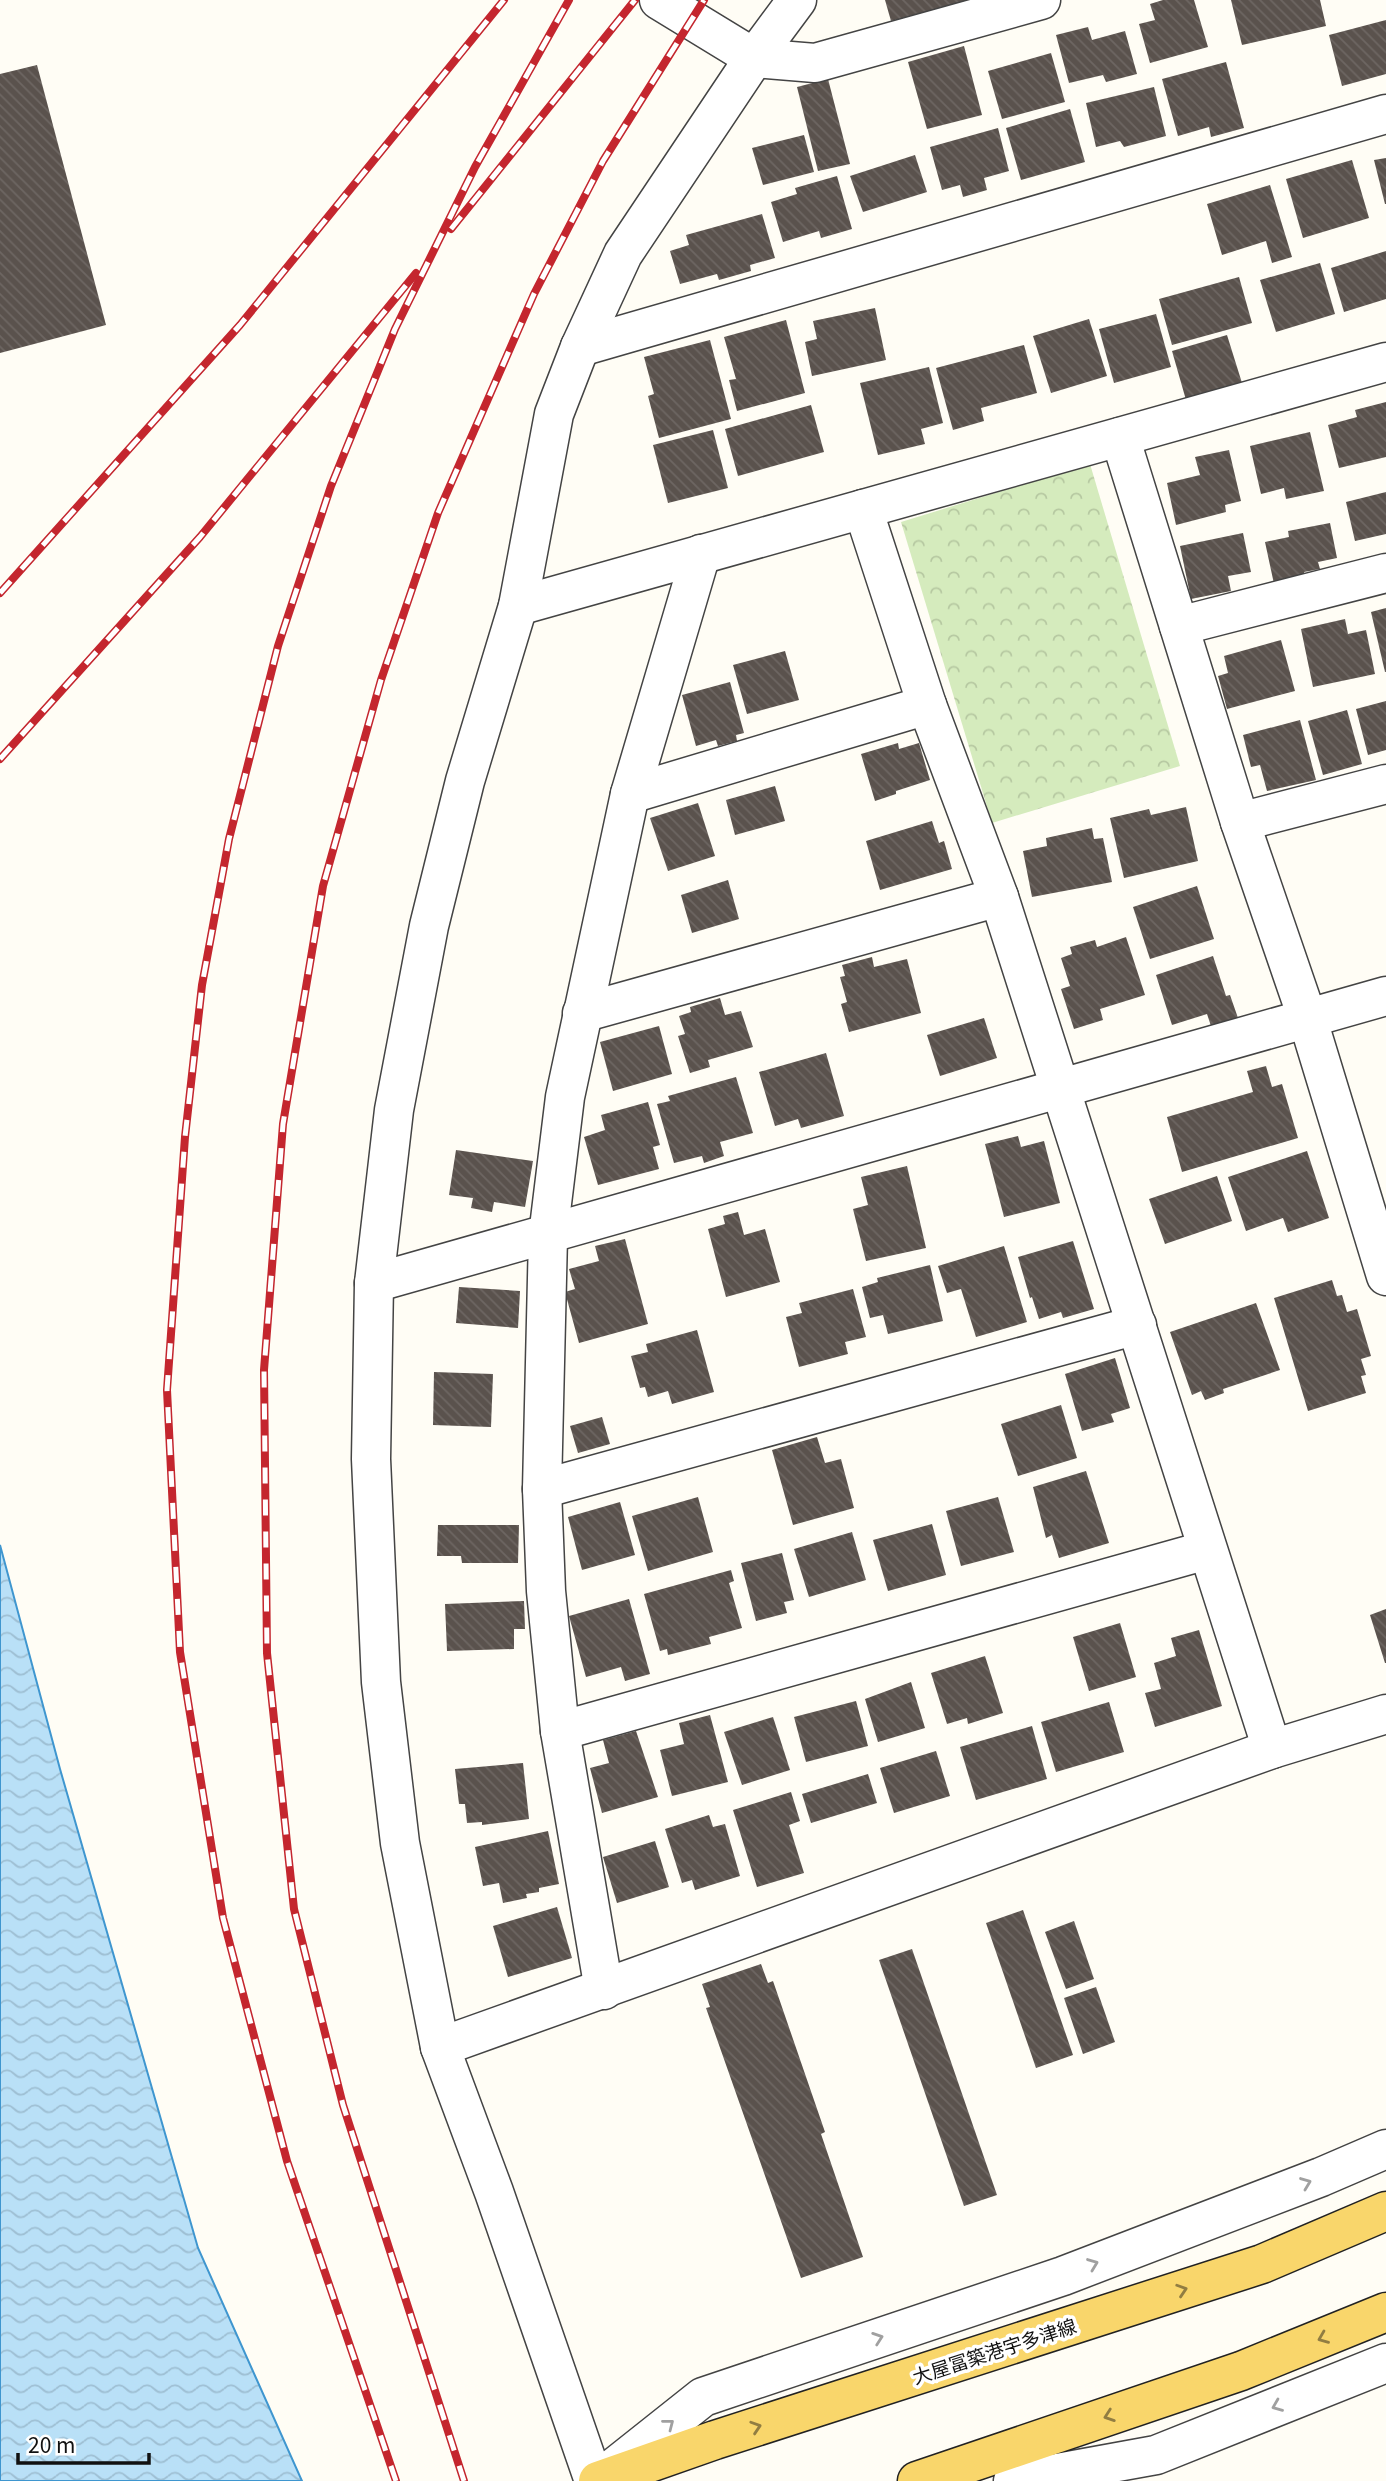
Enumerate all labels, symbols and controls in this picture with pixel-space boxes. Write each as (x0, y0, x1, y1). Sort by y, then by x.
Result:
one-way arrow (1299, 2178, 1311, 2192)
one-way arrow (1086, 2259, 1098, 2273)
one-way arrow (1176, 2284, 1188, 2298)
street label: 大屋冨築港宇多津線 (909, 2311, 1079, 2389)
one-way arrow (1317, 2329, 1329, 2343)
one-way arrow (871, 2332, 883, 2346)
one-way arrow (1272, 2398, 1284, 2412)
one-way arrow (1104, 2408, 1116, 2422)
one-way arrow (662, 2419, 674, 2432)
one-way arrow (749, 2421, 761, 2435)
scale bar (18, 2422, 149, 2466)
text: 20 m (28, 2429, 75, 2459)

